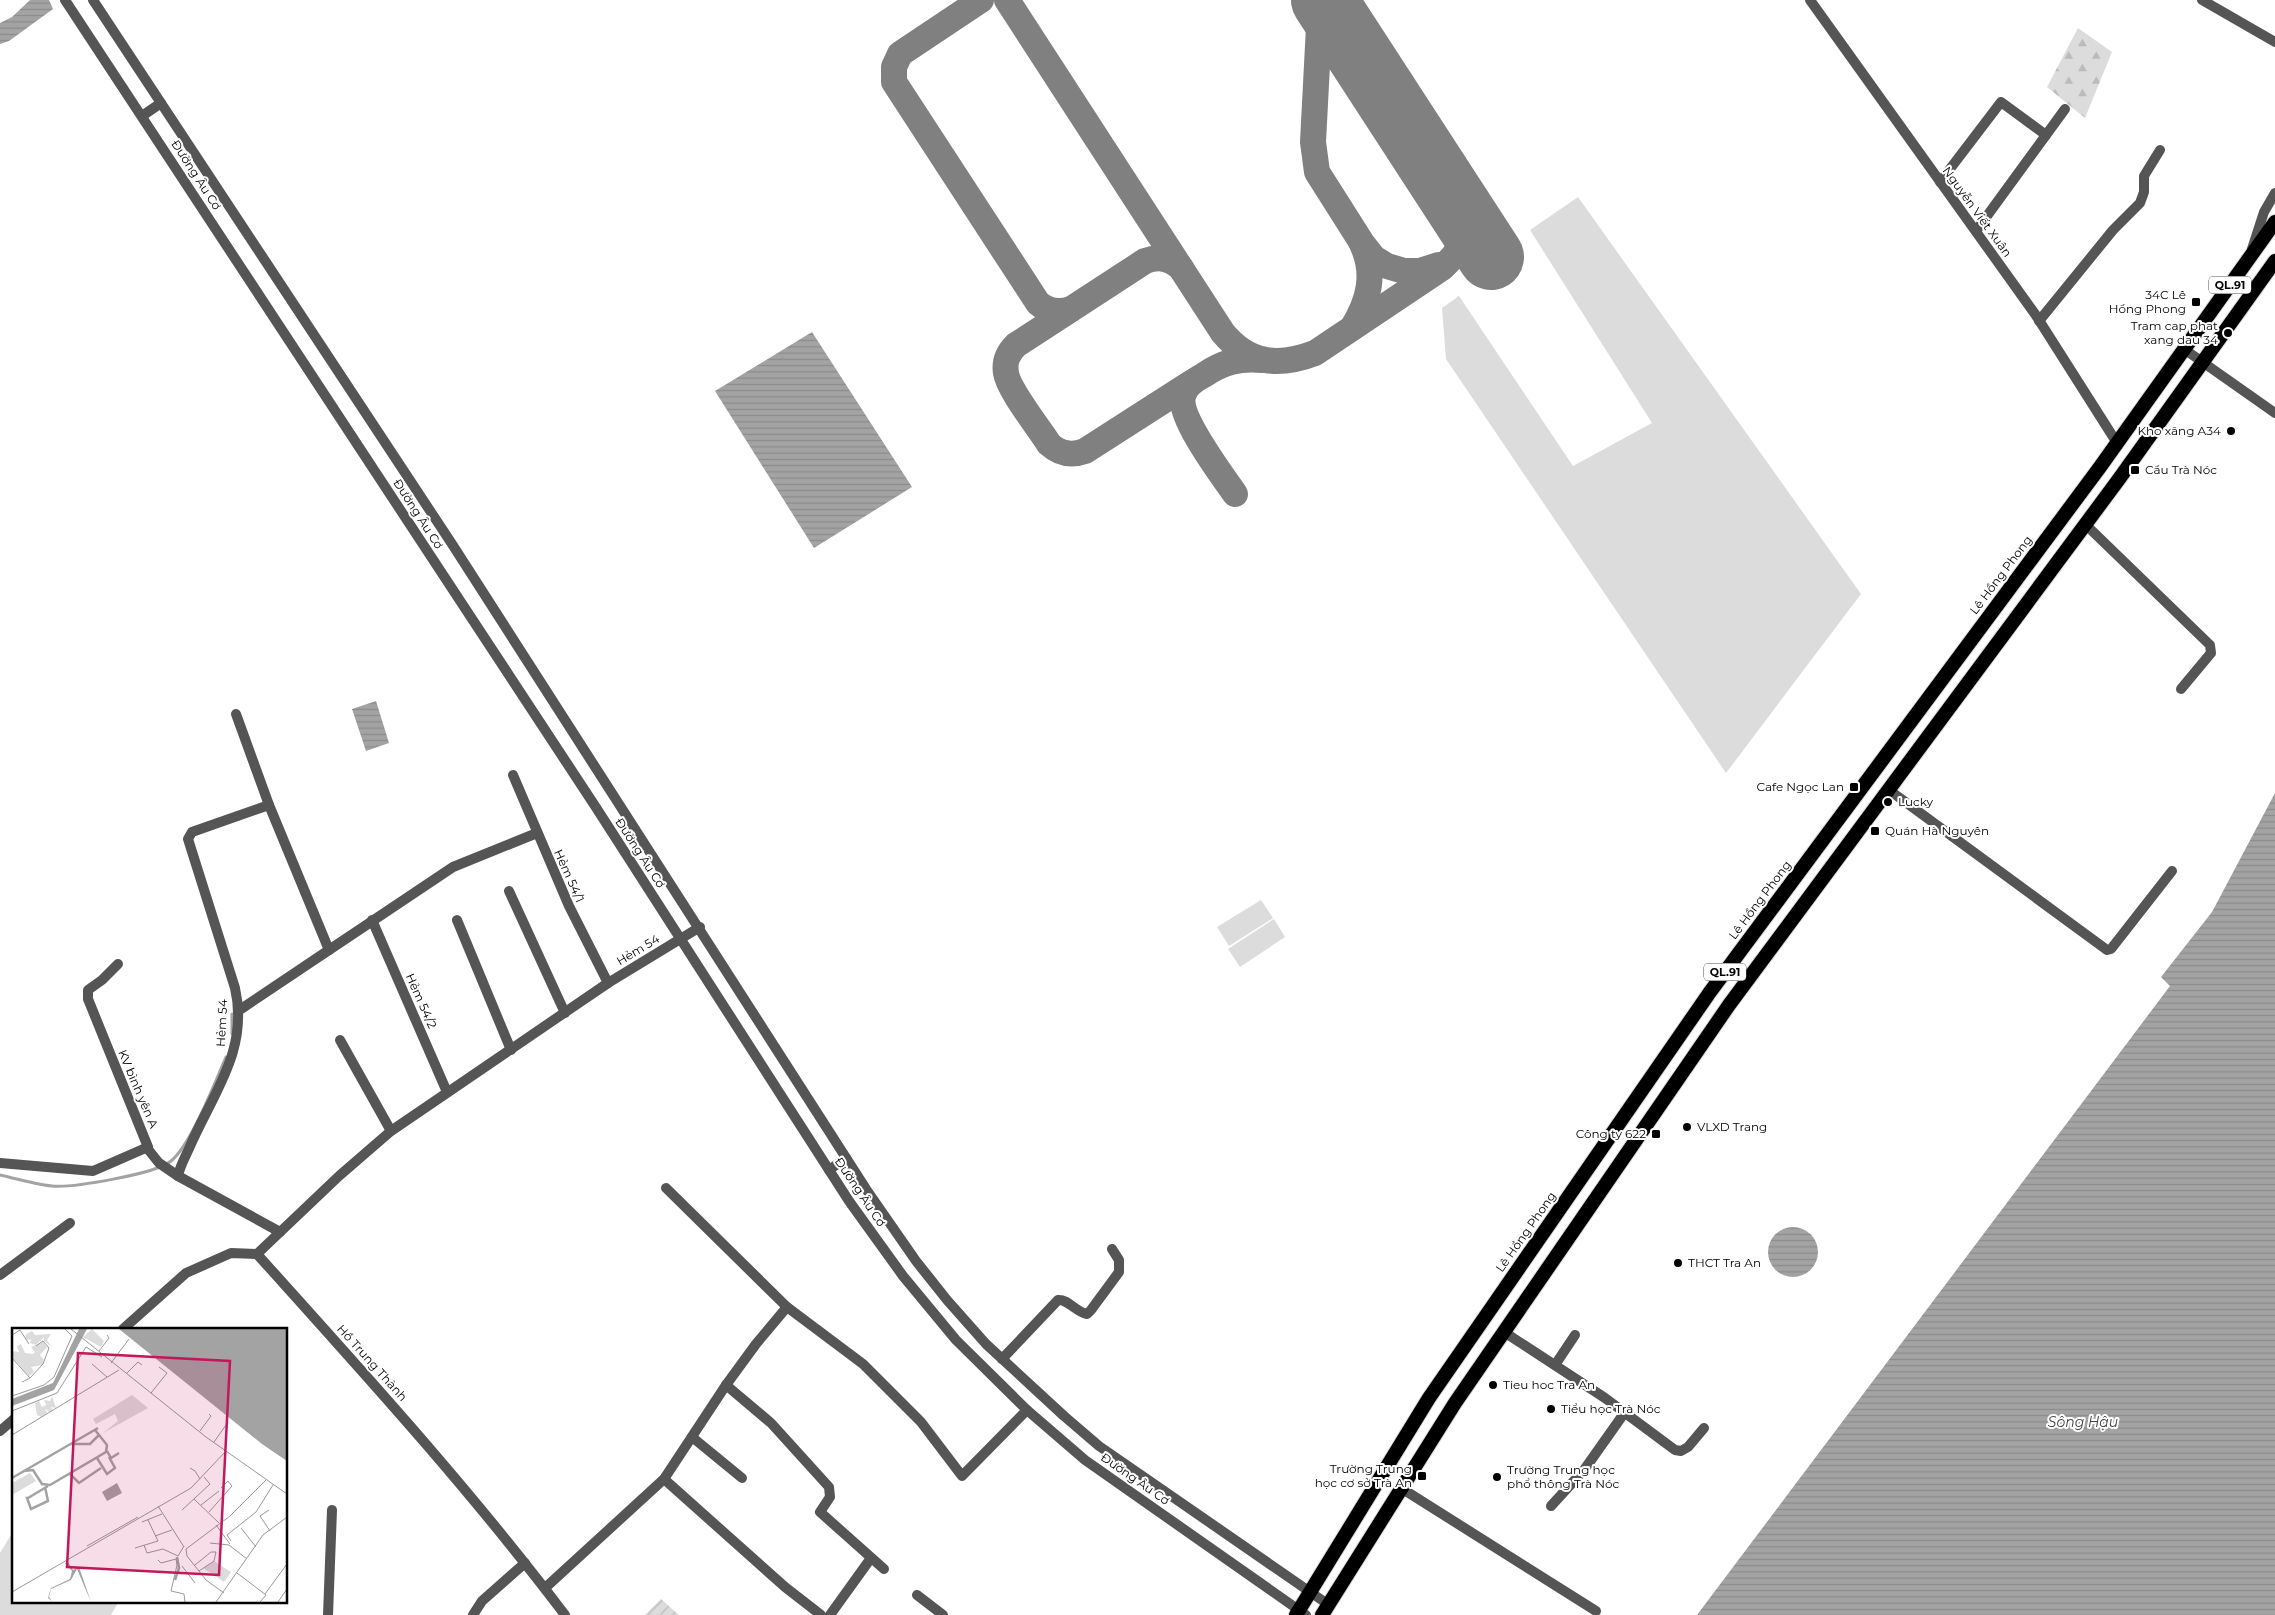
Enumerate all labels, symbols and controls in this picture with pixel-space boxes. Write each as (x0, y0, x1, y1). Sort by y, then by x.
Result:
street label: Đường Âu Cơ (168, 137, 225, 212)
street label: Nguyễn Viết Xuân (1940, 163, 2015, 260)
road number: QL.91 (2209, 276, 2251, 294)
place label: 34C Lê Hồng Phong (2109, 287, 2186, 316)
marker: 34C Lê Hồng Phong (2190, 296, 2202, 308)
place label: Tram cap phat xang dau 34 (2131, 318, 2218, 347)
marker: Tram cap phat xang dau 34 (2222, 327, 2234, 339)
place label: Kho xăng A34 (2137, 423, 2221, 438)
marker: Kho xăng A34 (2225, 425, 2237, 437)
place label: Cầu Trà Nóc (2145, 462, 2217, 477)
marker: Cầu Trà Nóc (2129, 464, 2141, 476)
street label: Đường Âu Cơ (390, 476, 447, 551)
street label: Lê Hồng Phong (1966, 532, 2035, 617)
place label: Cafe Ngọc Lan (1756, 779, 1844, 794)
marker: Cafe Ngọc Lan (1848, 781, 1860, 793)
place label: Lucky (1898, 794, 1934, 809)
marker: Lucky (1882, 796, 1894, 808)
street label: Đường Âu Cơ (612, 815, 669, 890)
place label: Quán Hà Nguyên (1885, 823, 1989, 838)
marker: Quán Hà Nguyên (1869, 825, 1881, 837)
street label: Hẻm 54/1 (551, 847, 588, 905)
street label: Lê Hồng Phong (1725, 857, 1794, 942)
street label: Hẻm 54 (613, 931, 662, 968)
road number: QL.91 (1704, 964, 1746, 980)
street label: Hẻm 54/2 (403, 971, 440, 1031)
street label: Hẻm 54 (213, 999, 230, 1047)
street label: KV bình yên A (115, 1047, 162, 1131)
place label: VLXD Trang (1697, 1119, 1767, 1134)
marker: VLXD Trang (1681, 1121, 1693, 1133)
place label: Công ty 622 (1576, 1126, 1646, 1141)
marker: Công ty 622 (1650, 1128, 1662, 1140)
street label: Đường Âu Cơ (832, 1154, 889, 1229)
street label: Lê Hồng Phong (1492, 1189, 1559, 1275)
place label: THCT Tra An (1688, 1255, 1761, 1270)
marker: THCT Tra An (1672, 1257, 1684, 1269)
street label: Hồ Trung Thành (334, 1321, 411, 1404)
inset map (12, 1328, 288, 1602)
place label: Tieu hoc Tra An (1503, 1377, 1595, 1392)
marker: Tieu hoc Tra An (1487, 1379, 1499, 1391)
place label: Tiểu học Trà Nóc (1561, 1401, 1661, 1416)
marker: Tiểu học Trà Nóc (1545, 1403, 1557, 1415)
water label: Sông Hậu (2048, 1413, 2118, 1431)
street label: Đường Âu Cơ (1098, 1449, 1172, 1508)
place label: Trường Trung học cơ sở Trà An (1315, 1461, 1412, 1490)
place label: Trường Trung học phổ thông Trà Nóc (1507, 1462, 1619, 1491)
marker: Trường Trung học cơ sở Trà An (1416, 1470, 1428, 1482)
marker: Trường Trung học phổ thông Trà Nóc (1491, 1471, 1503, 1483)

